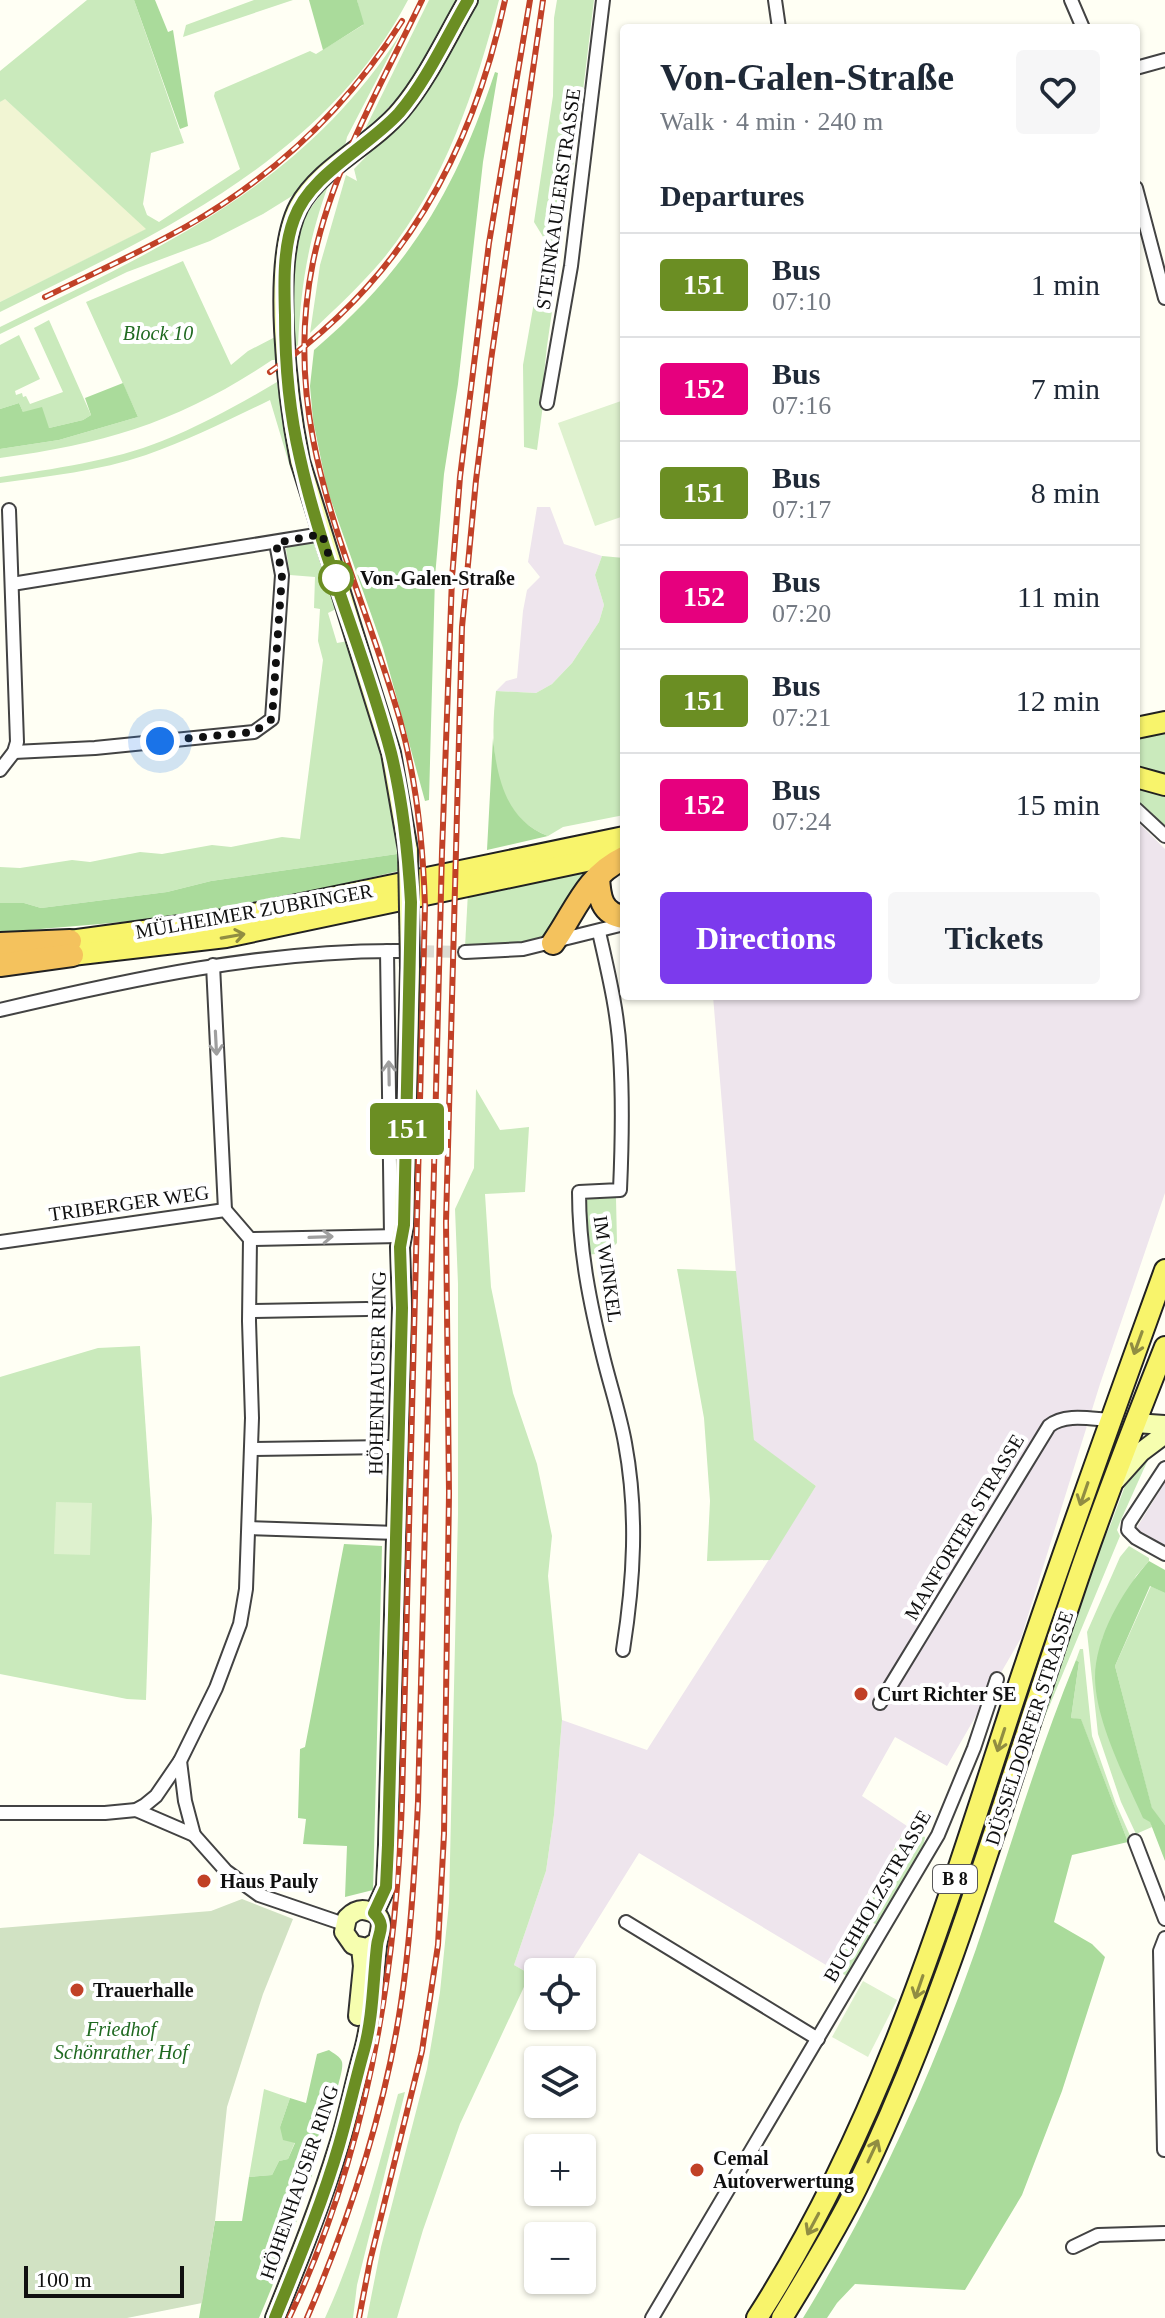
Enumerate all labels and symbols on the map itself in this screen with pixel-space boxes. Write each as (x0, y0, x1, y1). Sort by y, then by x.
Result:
street label: STEINKAULERSTRASSE (532, 87, 584, 311)
park label: Block 10 (123, 322, 193, 344)
marker: Von-Galen-Straße (319, 561, 353, 595)
place label: Von-Galen-Straße (360, 567, 515, 589)
your location (140, 721, 180, 761)
street label: MÜLHEIMER ZUBRINGER (134, 879, 375, 943)
one-way arrow (220, 927, 245, 942)
one-way arrow (209, 1029, 224, 1055)
one-way arrow (381, 1060, 396, 1087)
line badge: 151 (361, 1103, 453, 1155)
street label: TRIBERGER WEG (48, 1181, 210, 1225)
street label: IM WINKEL (590, 1214, 626, 1324)
one-way arrow (307, 1230, 334, 1245)
street label: HÖHENHAUSER RING (364, 1271, 390, 1475)
one-way arrow (1130, 1330, 1145, 1355)
street label: MANFORTER STRASSE (900, 1430, 1028, 1624)
one-way arrow (1076, 1481, 1090, 1506)
street label: DÜSSELDORFER STRASSE (981, 1608, 1077, 1848)
place label: Curt Richter SE (877, 1683, 1017, 1705)
marker: Curt Richter SE (852, 1685, 870, 1703)
one-way arrow (992, 1727, 1007, 1752)
street label: BUCHHOLZSTRASSE (819, 1806, 935, 1986)
road number: B 8 (933, 1865, 977, 1893)
place label: Haus Pauly (220, 1870, 318, 1893)
marker: Haus Pauly (195, 1872, 213, 1890)
one-way arrow (910, 1974, 925, 1999)
place label: Trauerhalle (93, 1979, 194, 2001)
marker: Trauerhalle (68, 1981, 86, 1999)
park label: Friedhof Schönrather Hof (54, 2018, 190, 2064)
street label: HÖHENHAUSER RING (255, 2082, 343, 2282)
one-way arrow (866, 2140, 881, 2164)
place label: Cemal Autoverwertung (713, 2147, 854, 2193)
marker: Cemal Autoverwertung (688, 2161, 706, 2179)
one-way arrow (804, 2212, 820, 2235)
scale bar (24, 2262, 184, 2298)

